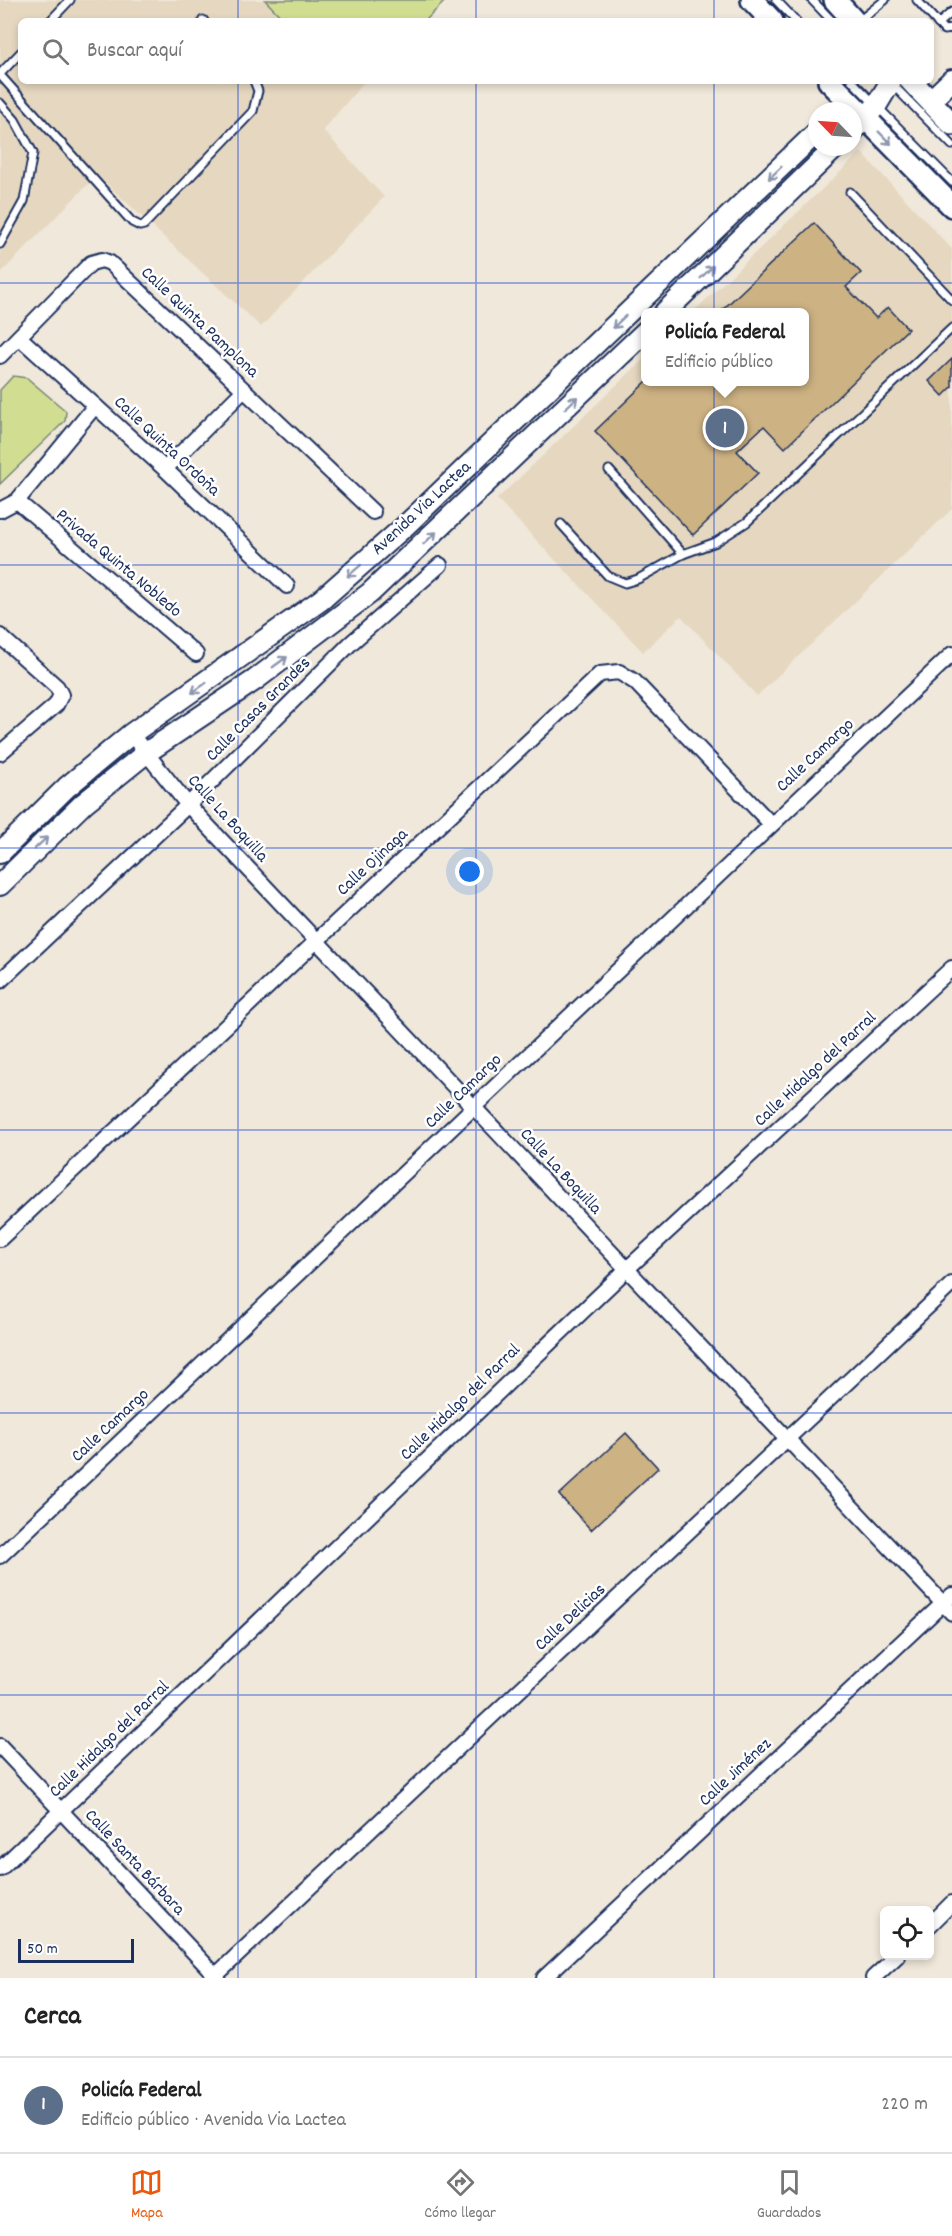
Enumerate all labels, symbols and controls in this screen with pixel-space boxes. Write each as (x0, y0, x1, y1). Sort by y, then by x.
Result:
search box (18, 18, 934, 84)
icon: search (39, 35, 72, 68)
text: Buscar aquí (87, 36, 182, 67)
north arrow (808, 102, 862, 156)
one-way arrow (877, 131, 892, 146)
one-way arrow (767, 165, 782, 180)
street label: Calle Quinta Pamplona (134, 262, 264, 385)
one-way arrow (699, 265, 714, 279)
popup (641, 308, 809, 386)
one-way arrow (611, 315, 626, 329)
text: Policía Federal (665, 318, 785, 349)
text: Edificio público (665, 349, 773, 377)
street label: Calle Quinta Ordoña (107, 391, 225, 503)
one-way arrow (563, 396, 578, 410)
pin: 1 (706, 406, 744, 450)
street label: Avenida Via Lactea (367, 456, 478, 562)
street label: Privada Quinta Nobledo (50, 504, 186, 624)
one-way arrow (422, 531, 437, 545)
one-way arrow (347, 564, 362, 578)
street label: Calle Casas Grandes (201, 652, 317, 768)
one-way arrow (271, 656, 287, 668)
one-way arrow (191, 682, 207, 694)
street label: Calle Camargo (771, 713, 861, 799)
street label: Calle La Boquilla (181, 770, 274, 869)
street label: Calle Ojinaga (332, 823, 415, 903)
one-way arrow (33, 835, 48, 850)
your location (455, 857, 484, 886)
street label: Calle Hidalgo del Parral (749, 1006, 883, 1133)
street label: Calle Camargo (420, 1049, 508, 1135)
street label: Calle La Boquilla (513, 1123, 607, 1221)
street label: Calle Hidalgo del Parral (395, 1338, 527, 1467)
street label: Calle Camargo (66, 1383, 156, 1469)
street label: Calle Delicias (530, 1578, 612, 1658)
street label: Calle Hidalgo del Parral (44, 1675, 176, 1804)
street label: Calle Jiménez (694, 1733, 778, 1813)
street label: Calle Santa Bárbara (78, 1804, 190, 1922)
map controls (880, 1906, 934, 1960)
button: locate (880, 1906, 934, 1960)
scale bar (18, 1936, 134, 1964)
text: 50 m (27, 1938, 58, 1961)
text: Cerca (24, 1999, 81, 2036)
text: Policía Federal (81, 2076, 202, 2107)
text: 1 (41, 2091, 46, 2119)
text: 220 m (881, 2091, 928, 2119)
text: Edificio público · Avenida Via Lactea (81, 2107, 346, 2135)
tab: Mapa (130, 2166, 163, 2225)
tab: Cómo llegar (424, 2166, 496, 2225)
tab: Guardados (757, 2166, 822, 2225)

